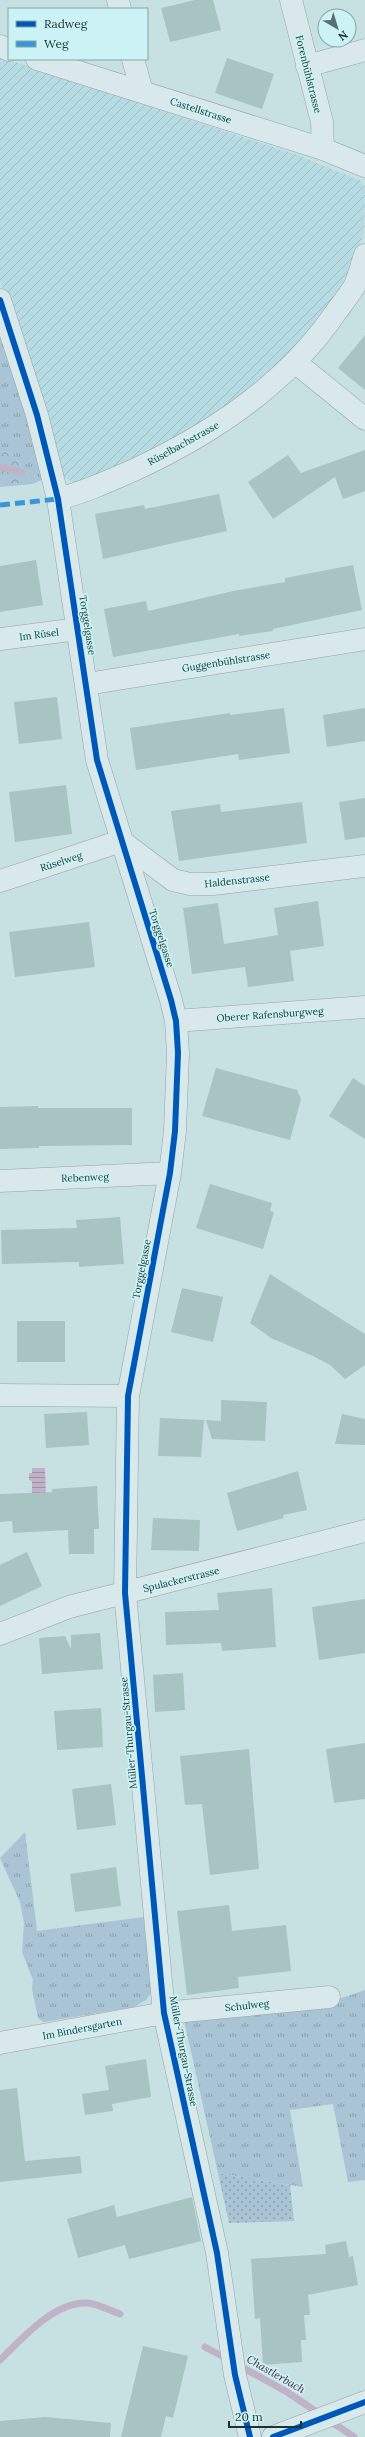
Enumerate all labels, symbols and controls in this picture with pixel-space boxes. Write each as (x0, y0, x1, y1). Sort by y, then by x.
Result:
legend (8, 8, 148, 60)
north arrow (317, 8, 357, 48)
text: Radweg (44, 16, 88, 31)
text: N (335, 28, 351, 44)
street label: Forenbühlstrasse (293, 34, 325, 115)
text: Weg (44, 36, 69, 51)
street label: Castellstrasse (168, 94, 234, 127)
street label: Rüselbachstrasse (145, 418, 222, 468)
street label: Torggelgasse (76, 594, 99, 657)
street label: Im Rüsel (18, 626, 60, 643)
street label: Guggenbühlstrasse (181, 648, 272, 675)
street label: Rüselweg (38, 848, 84, 874)
street label: Haldenstrasse (204, 871, 271, 890)
street label: Torggelgasse (146, 907, 177, 970)
street label: Oberer Rafensburgweg (216, 1004, 324, 1025)
street label: Rebenweg (61, 1170, 109, 1185)
street label: Torggelgasse (129, 1238, 154, 1300)
street label: Spulackerstrasse (142, 1564, 221, 1595)
street label: Müller-Thurgau-Strasse (117, 1676, 140, 1789)
street label: Müller-Thurgau-Strasse (166, 1995, 201, 2108)
street label: Schulweg (224, 1997, 270, 2014)
street label: Im Bindersgarten (41, 2014, 123, 2043)
water label: Chastlerbach (244, 2352, 308, 2397)
scale bar (229, 2403, 301, 2429)
text: 20 m (235, 2409, 263, 2424)

